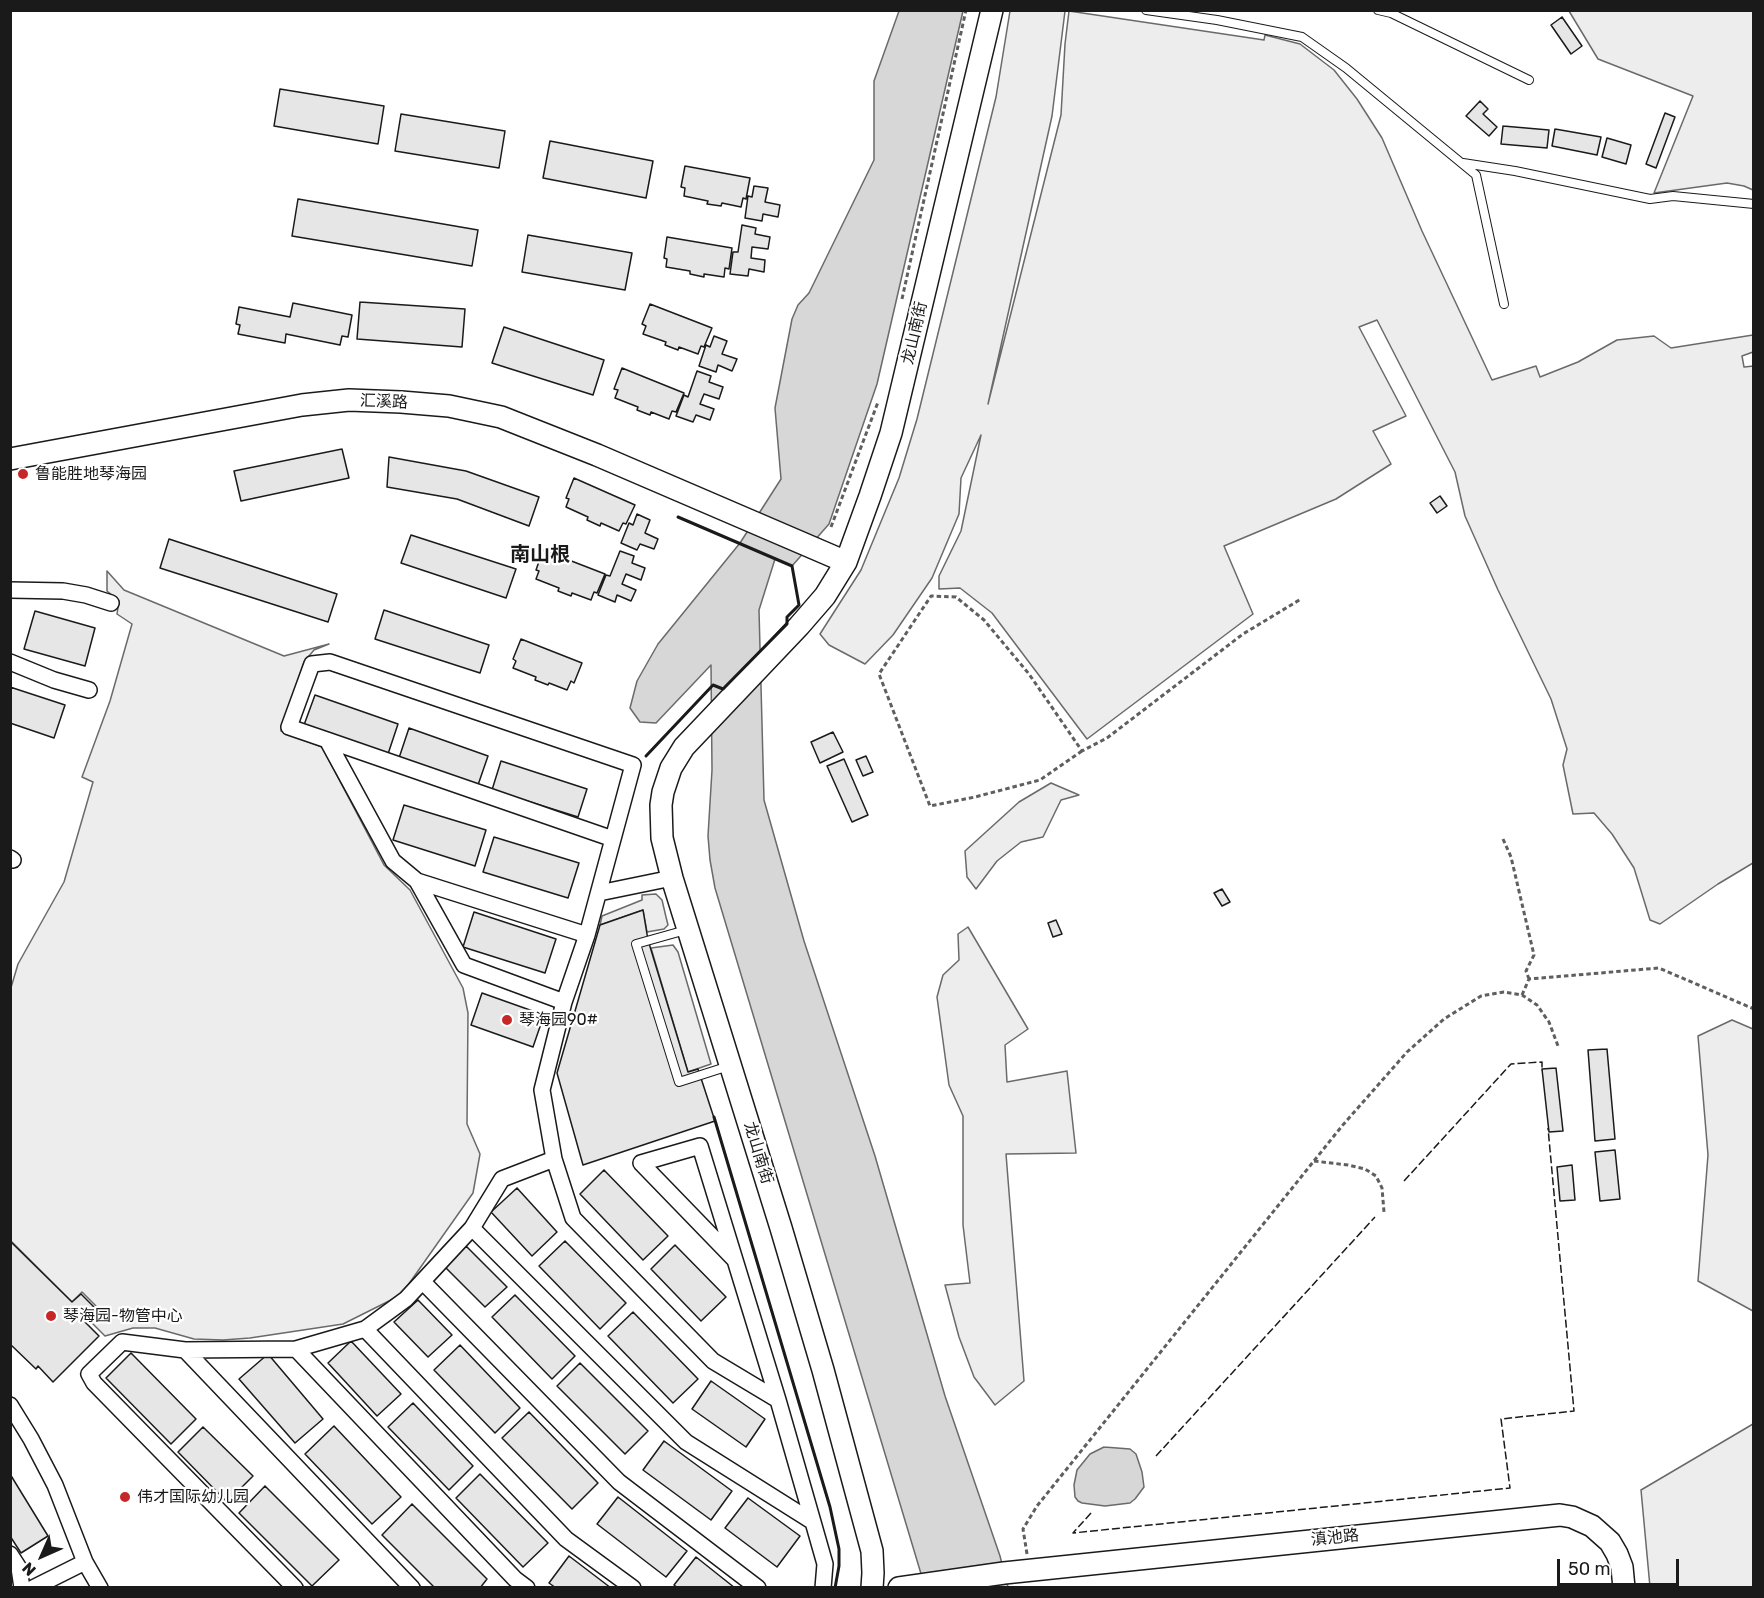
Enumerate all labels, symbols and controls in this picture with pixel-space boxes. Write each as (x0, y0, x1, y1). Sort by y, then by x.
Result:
street label: 龙山南街 (898, 300, 932, 366)
street label: 汇溪路 (360, 392, 408, 412)
place label: 鲁能胜地琴海园 (35, 464, 147, 484)
marker: 鲁能胜地琴海园 (16, 467, 30, 481)
district label: 南山根 (510, 543, 570, 567)
place label: 琴海园90# (519, 1010, 598, 1030)
marker: 琴海园90# (500, 1013, 514, 1027)
street label: 龙山南街 (739, 1120, 777, 1186)
place label: 琴海园-物管中心 (63, 1306, 183, 1326)
marker: 琴海园-物管中心 (44, 1309, 58, 1323)
place label: 伟才国际幼儿园 (137, 1487, 249, 1507)
marker: 伟才国际幼儿园 (118, 1490, 132, 1504)
north arrow (12, 1526, 72, 1586)
street label: 滇池路 (1310, 1526, 1360, 1550)
scale bar (1560, 1547, 1682, 1585)
text: N (18, 1558, 40, 1580)
text: 50 m (1568, 1558, 1611, 1580)

